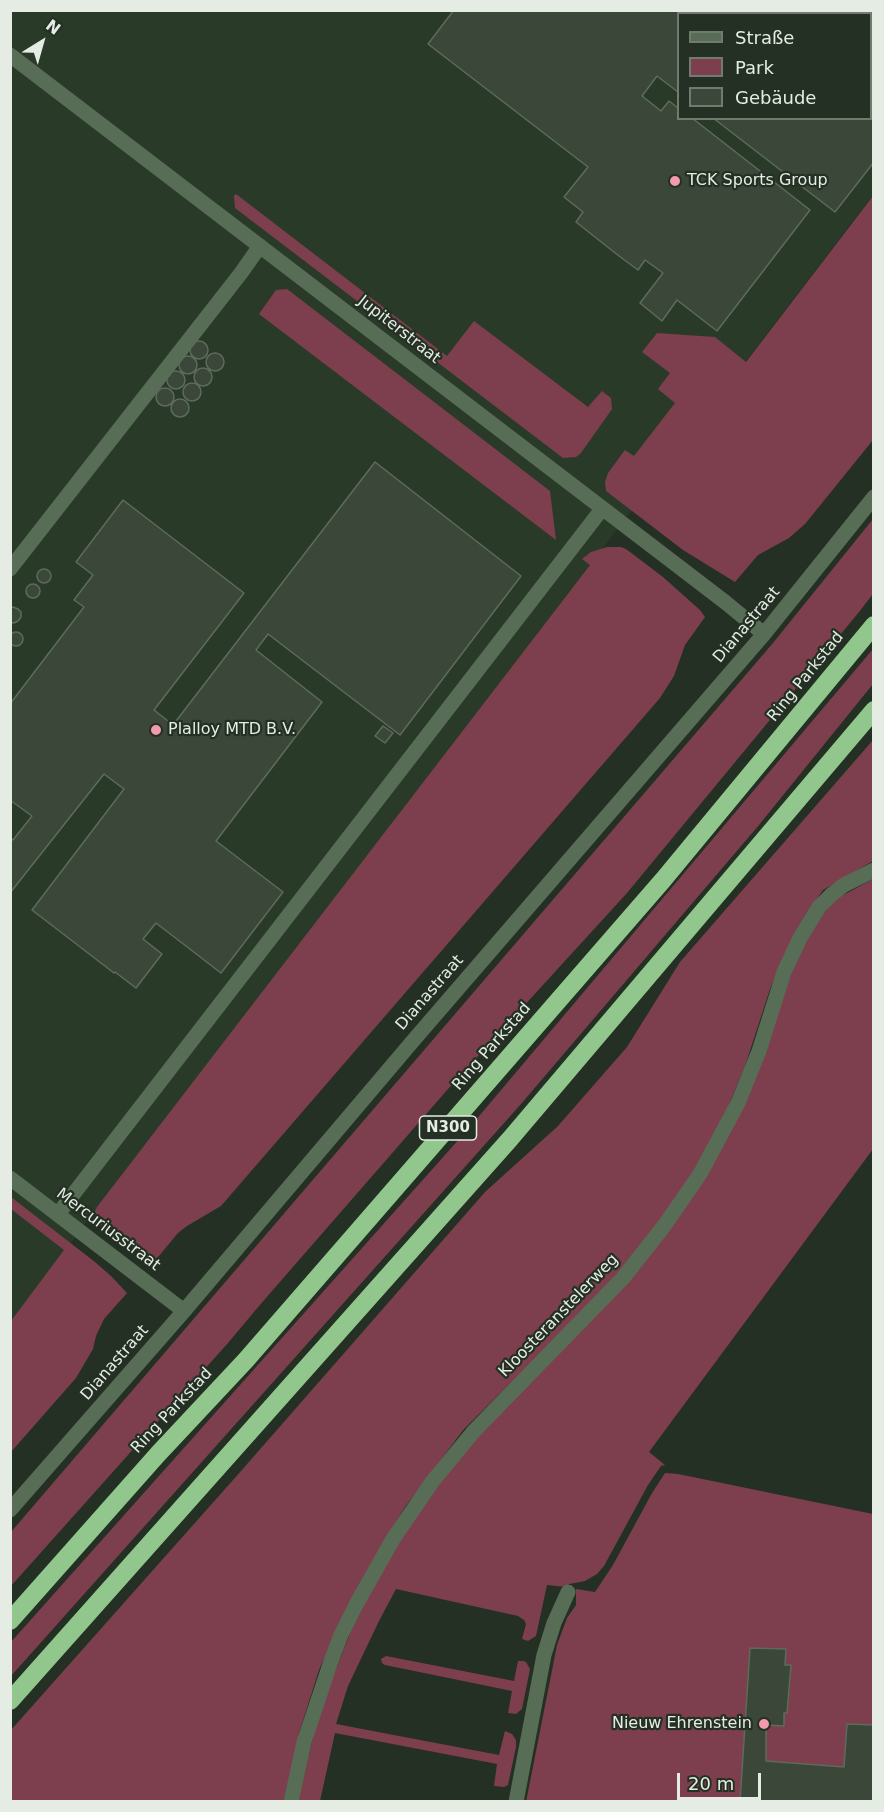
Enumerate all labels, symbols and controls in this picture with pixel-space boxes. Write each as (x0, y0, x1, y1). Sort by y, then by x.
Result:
north arrow (12, 12, 72, 72)
legend (677, 12, 872, 120)
text: N (42, 16, 64, 39)
text: Straße (735, 27, 794, 48)
text: Park (735, 57, 774, 78)
text: Gebäude (735, 87, 816, 108)
place label: TCK Sports Group (687, 171, 828, 191)
marker: TCK Sports Group (668, 174, 682, 188)
street label: Jupiterstraat (354, 292, 444, 368)
street label: Dianastraat (710, 583, 784, 667)
street label: Ring Parkstad (764, 628, 848, 726)
place label: Plalloy MTD B.V. (168, 720, 296, 740)
marker: Plalloy MTD B.V. (149, 723, 163, 737)
street label: Dianastraat (392, 951, 468, 1035)
street label: Ring Parkstad (449, 999, 535, 1095)
road number: N300 (420, 1116, 476, 1140)
street label: Mercuriusstraat (52, 1185, 164, 1275)
street label: Kloosteranstelerweg (495, 1250, 623, 1382)
street label: Dianastraat (77, 1321, 153, 1405)
street label: Ring Parkstad (127, 1364, 217, 1458)
place label: Nieuw Ehrenstein (612, 1714, 752, 1734)
marker: Nieuw Ehrenstein (757, 1717, 771, 1731)
scale bar (680, 1761, 764, 1799)
text: 20 m (688, 1773, 734, 1794)

